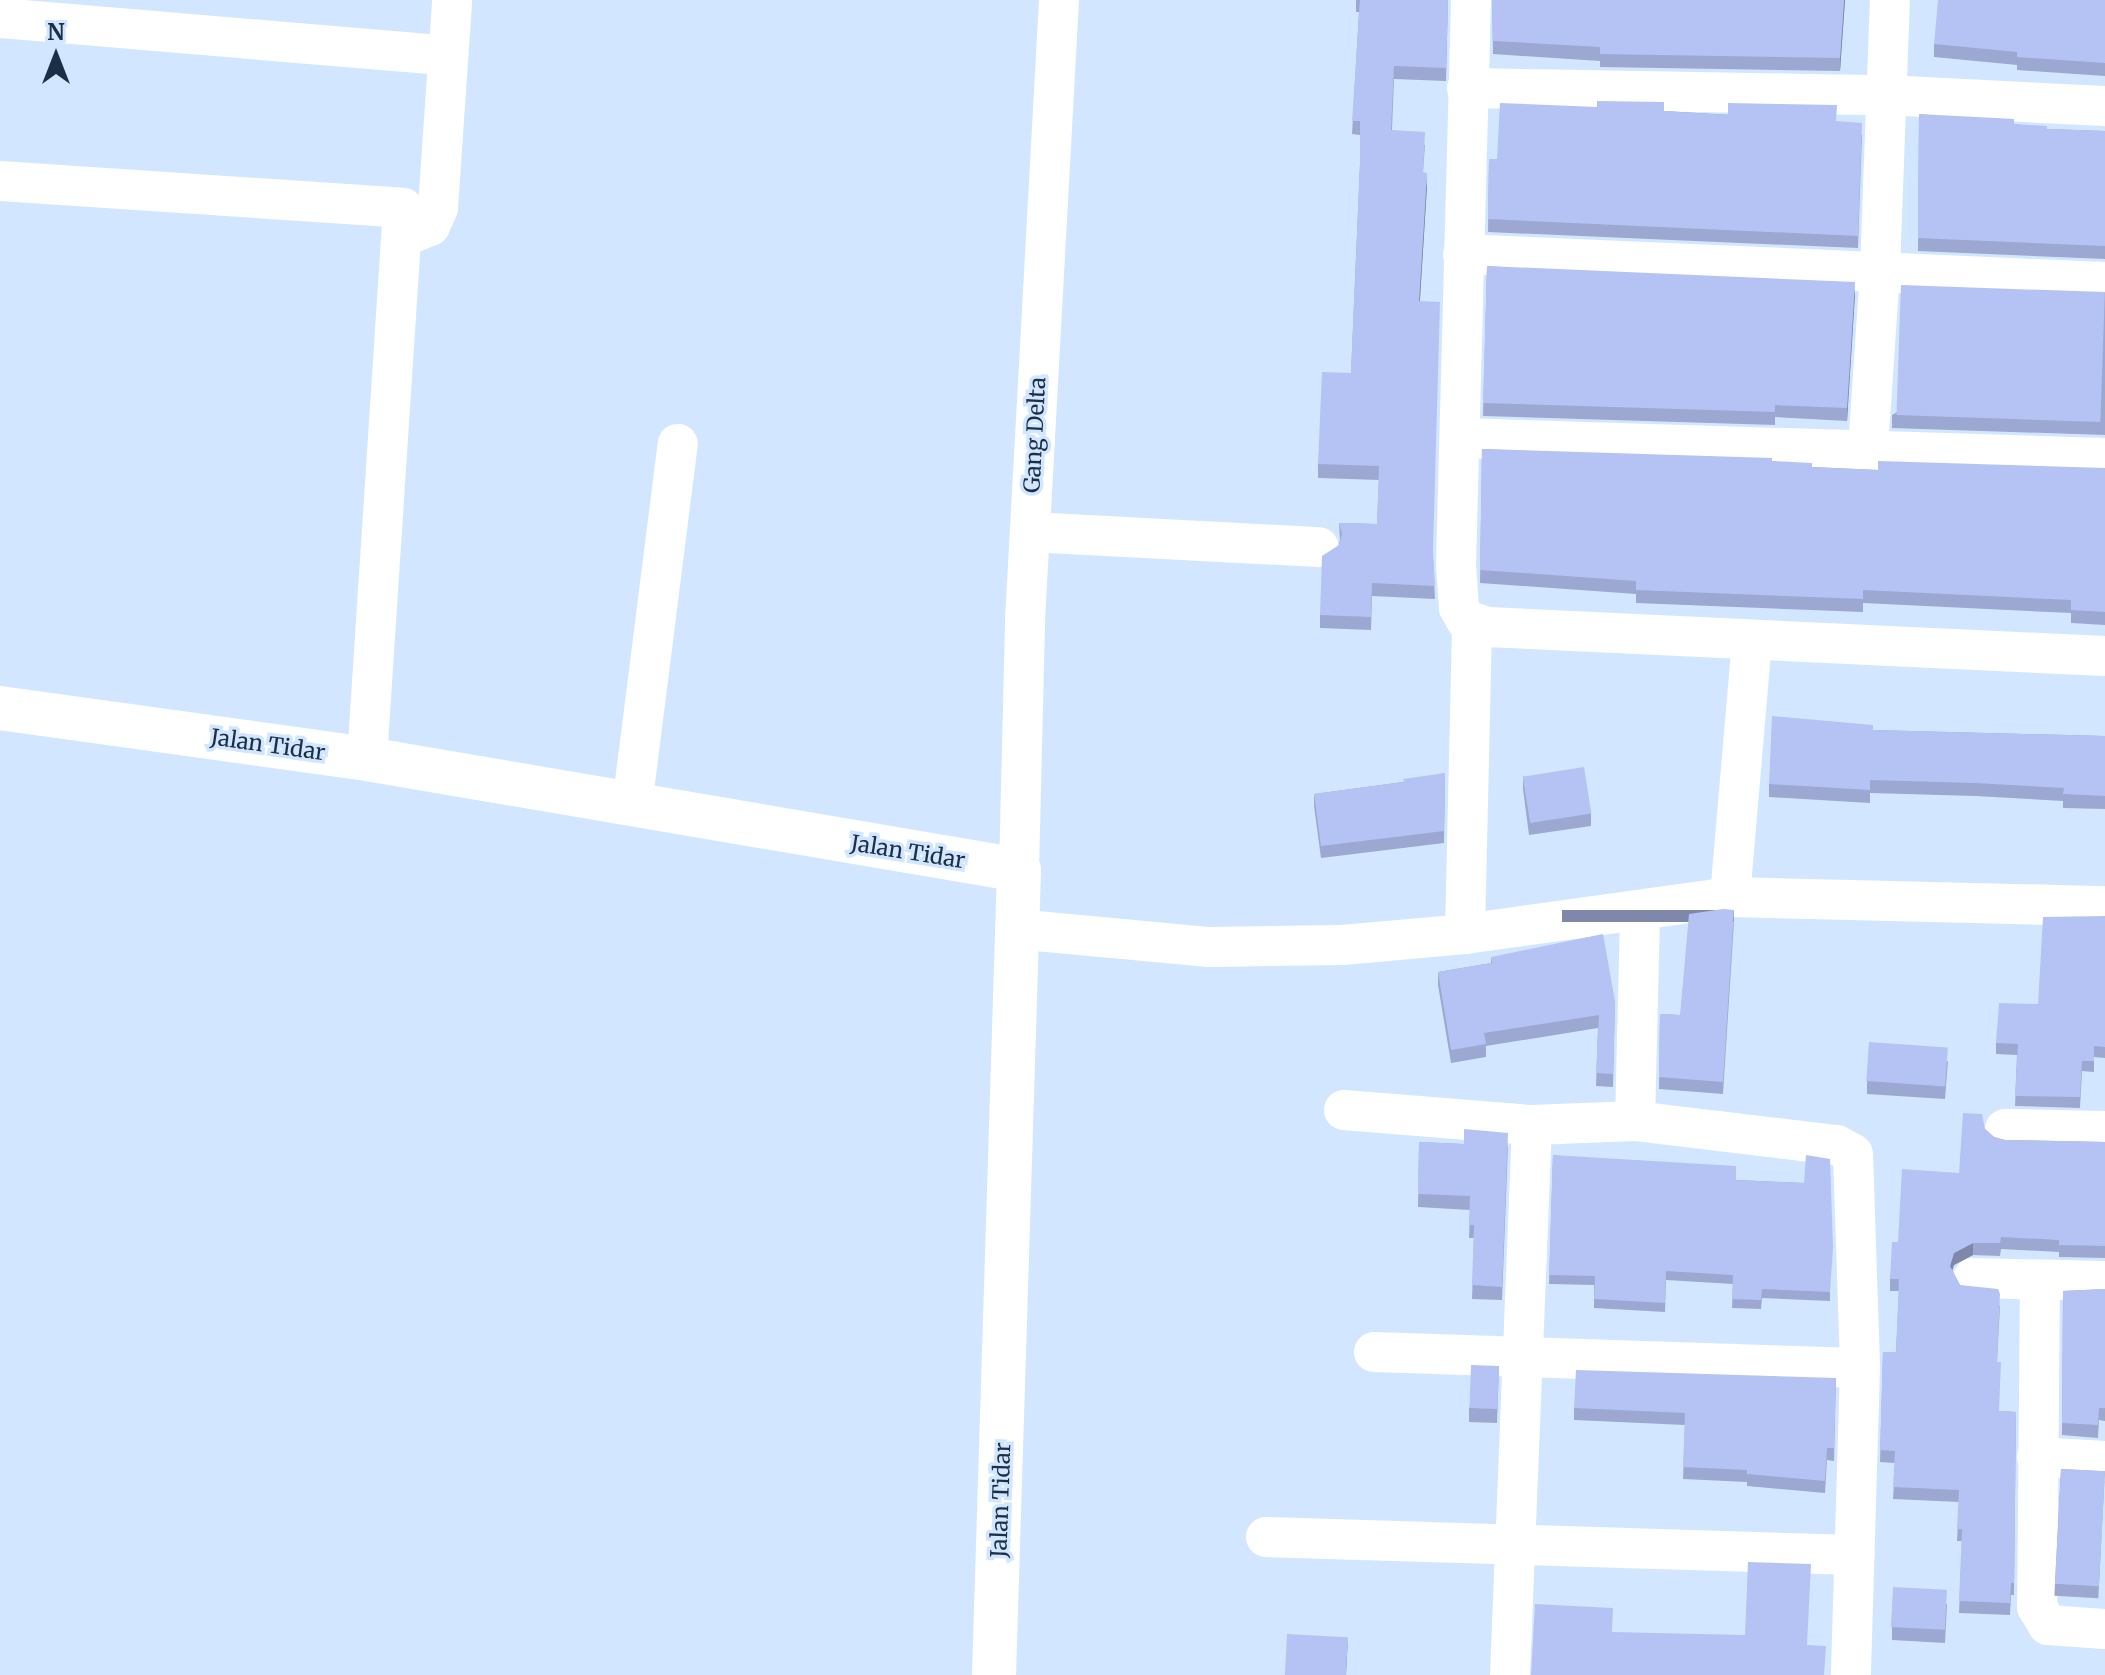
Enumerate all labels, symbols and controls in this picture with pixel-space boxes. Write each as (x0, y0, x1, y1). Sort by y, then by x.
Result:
north arrow (16, 16, 96, 96)
text: N (47, 18, 65, 46)
street label: Gang Delta (1019, 376, 1051, 494)
street label: Jalan Tidar (209, 724, 327, 766)
street label: Jalan Tidar (849, 830, 967, 874)
street label: Jalan Tidar (986, 1442, 1016, 1558)

